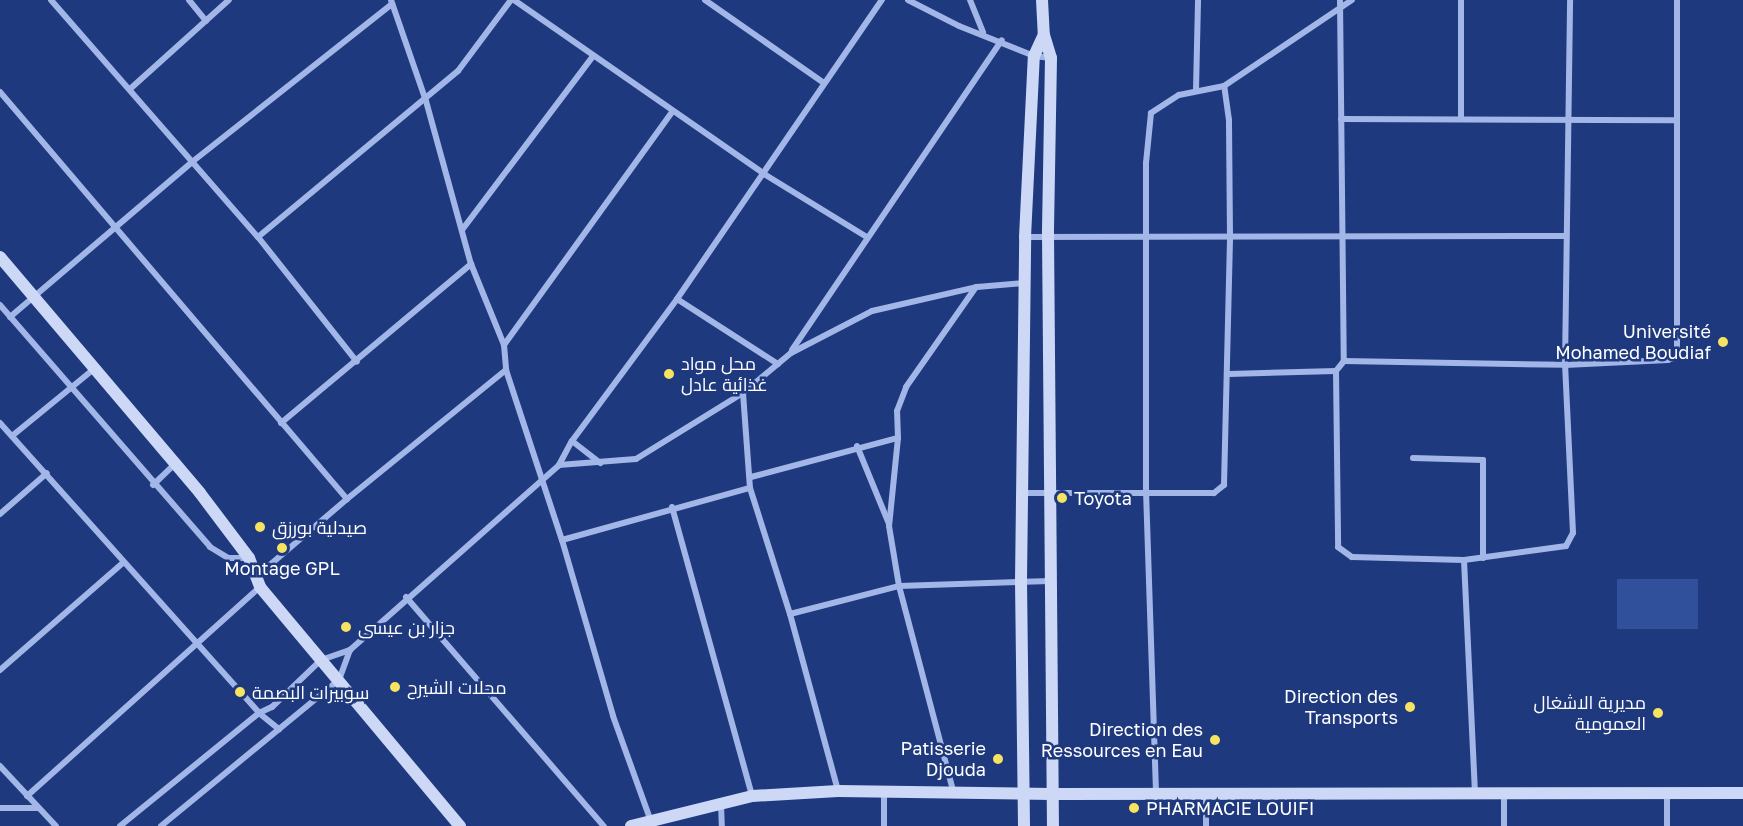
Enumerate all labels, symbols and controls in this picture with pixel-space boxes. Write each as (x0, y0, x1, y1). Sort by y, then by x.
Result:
place label: Université Mohamed Boudiaf (1555, 321, 1711, 364)
marker: Université Mohamed Boudiaf (1716, 335, 1730, 349)
place label: محل مواد غذائية عادل (681, 353, 768, 395)
marker: محل مواد غذائية عادل (662, 367, 676, 381)
place label: Toyota (1074, 487, 1132, 509)
marker: Toyota (1055, 491, 1069, 505)
place label: صيدلية بورزق (272, 516, 367, 538)
marker: صيدلية بورزق (253, 520, 267, 534)
marker: Montage GPL (275, 541, 289, 555)
place label: Montage GPL (224, 557, 340, 579)
place label: جزار بن عيسى (358, 616, 455, 638)
marker: جزار بن عيسى (339, 620, 353, 634)
place label: محلات الشيرح (407, 676, 507, 698)
marker: محلات الشيرح (388, 680, 402, 694)
place label: سوبيرات البصمة (252, 681, 369, 703)
marker: سوبيرات البصمة (233, 685, 247, 699)
place label: Direction des Transports (1284, 686, 1398, 728)
place label: مديرية الاشغال العمومية (1533, 692, 1646, 734)
marker: Direction des Transports (1403, 700, 1417, 714)
marker: مديرية الاشغال العمومية (1651, 706, 1665, 720)
place label: Direction des Ressources en Eau (1041, 719, 1203, 762)
marker: Direction des Ressources en Eau (1208, 733, 1222, 747)
place label: Patisserie Djouda (901, 738, 986, 780)
marker: Patisserie Djouda (991, 752, 1005, 766)
place label: PHARMACIE LOUIFI (1146, 797, 1314, 819)
marker: PHARMACIE LOUIFI (1127, 801, 1141, 815)

